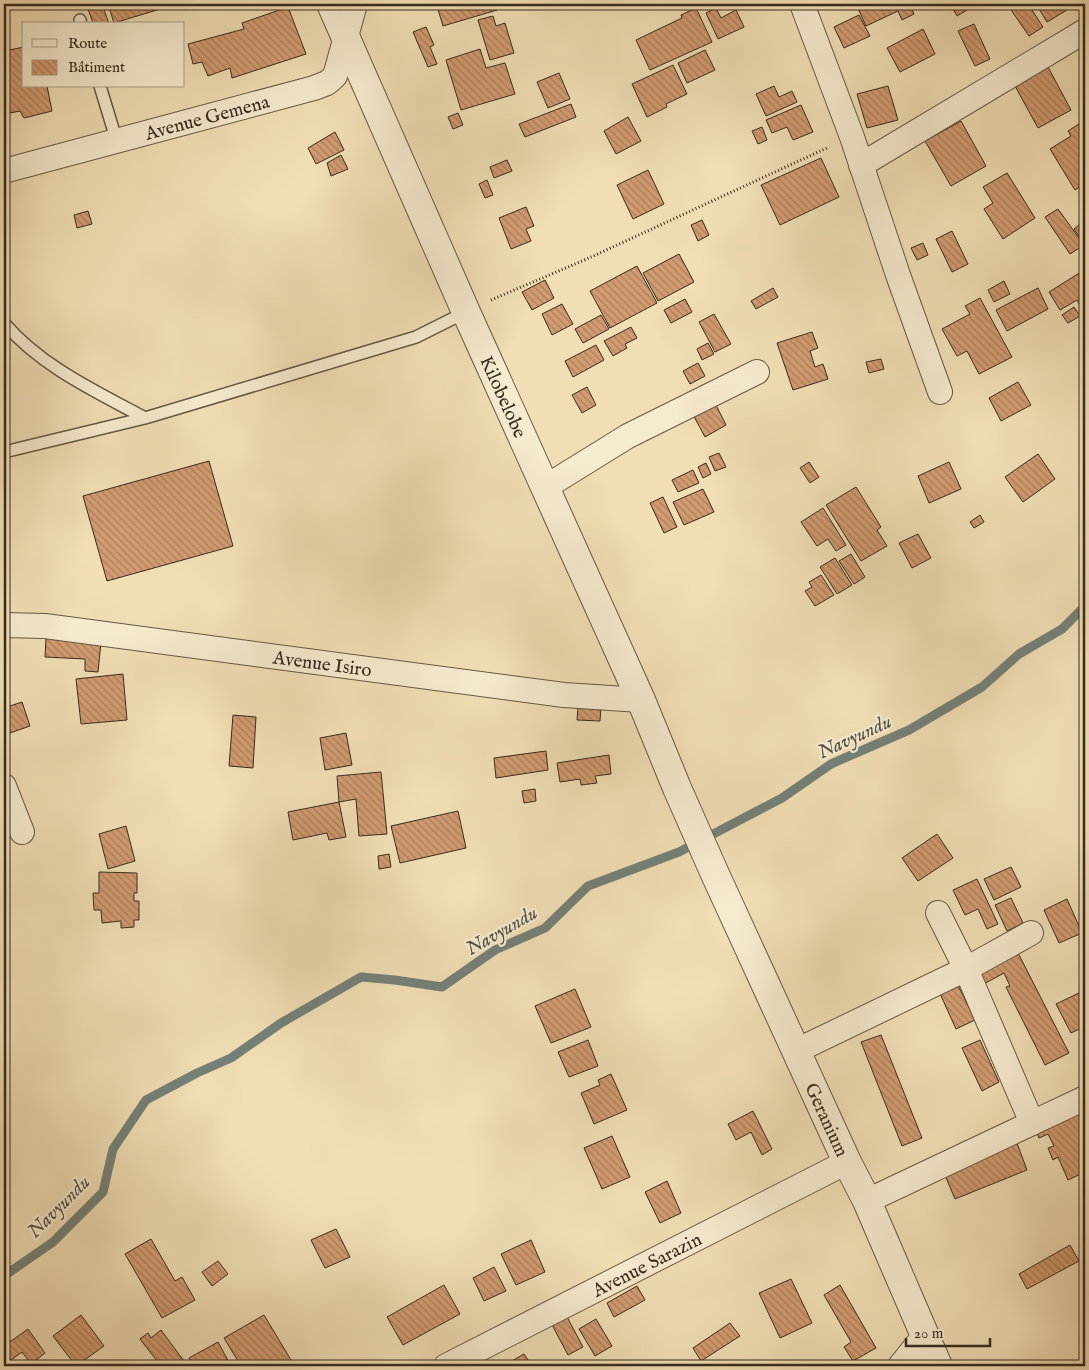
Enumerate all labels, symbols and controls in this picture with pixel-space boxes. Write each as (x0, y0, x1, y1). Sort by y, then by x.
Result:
legend (22, 22, 185, 88)
text: Route (68, 34, 107, 53)
text: Bâtiment (68, 58, 125, 77)
street label: Avenue Gemena (142, 90, 273, 147)
street label: Kilobelobe (473, 353, 531, 442)
street label: Avenue Isiro (270, 646, 373, 683)
water label: Navyundu (814, 709, 896, 765)
water label: Navyundu (461, 901, 542, 962)
street label: Geranium (798, 1079, 853, 1161)
water label: Navyundu (22, 1170, 96, 1244)
street label: Avenue Sarazin (588, 1228, 706, 1304)
scale bar (906, 1315, 990, 1347)
text: 20 m (914, 1324, 944, 1343)

